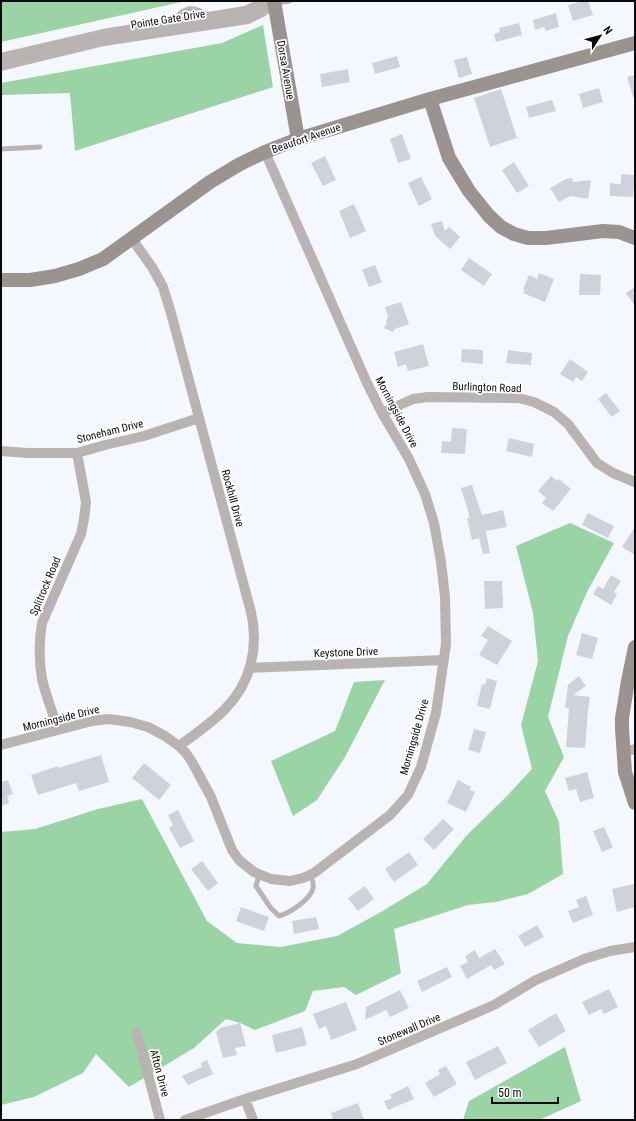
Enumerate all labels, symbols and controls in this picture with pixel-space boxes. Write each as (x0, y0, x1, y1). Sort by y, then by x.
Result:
street label: Pointe Gate Drive (130, 7, 206, 32)
north arrow (580, 16, 620, 56)
text: N (600, 24, 615, 37)
street label: Dorsa Avenue (274, 40, 297, 101)
street label: Beaufort Avenue (270, 121, 342, 156)
street label: Morningside Drive (372, 375, 421, 450)
street label: Burlington Road (452, 380, 522, 395)
street label: Stoneham Drive (75, 417, 145, 446)
street label: Rockhill Drive (219, 468, 246, 528)
street label: Splitrock Road (27, 555, 64, 618)
street label: Keystone Drive (314, 645, 378, 660)
street label: Morningside Drive (397, 698, 432, 777)
street label: Morningside Drive (22, 703, 101, 734)
street label: Stonewall Drive (376, 1010, 442, 1048)
street label: Afton Drive (147, 1048, 172, 1098)
scale bar (492, 1079, 558, 1105)
text: 50 m (498, 1086, 522, 1100)

